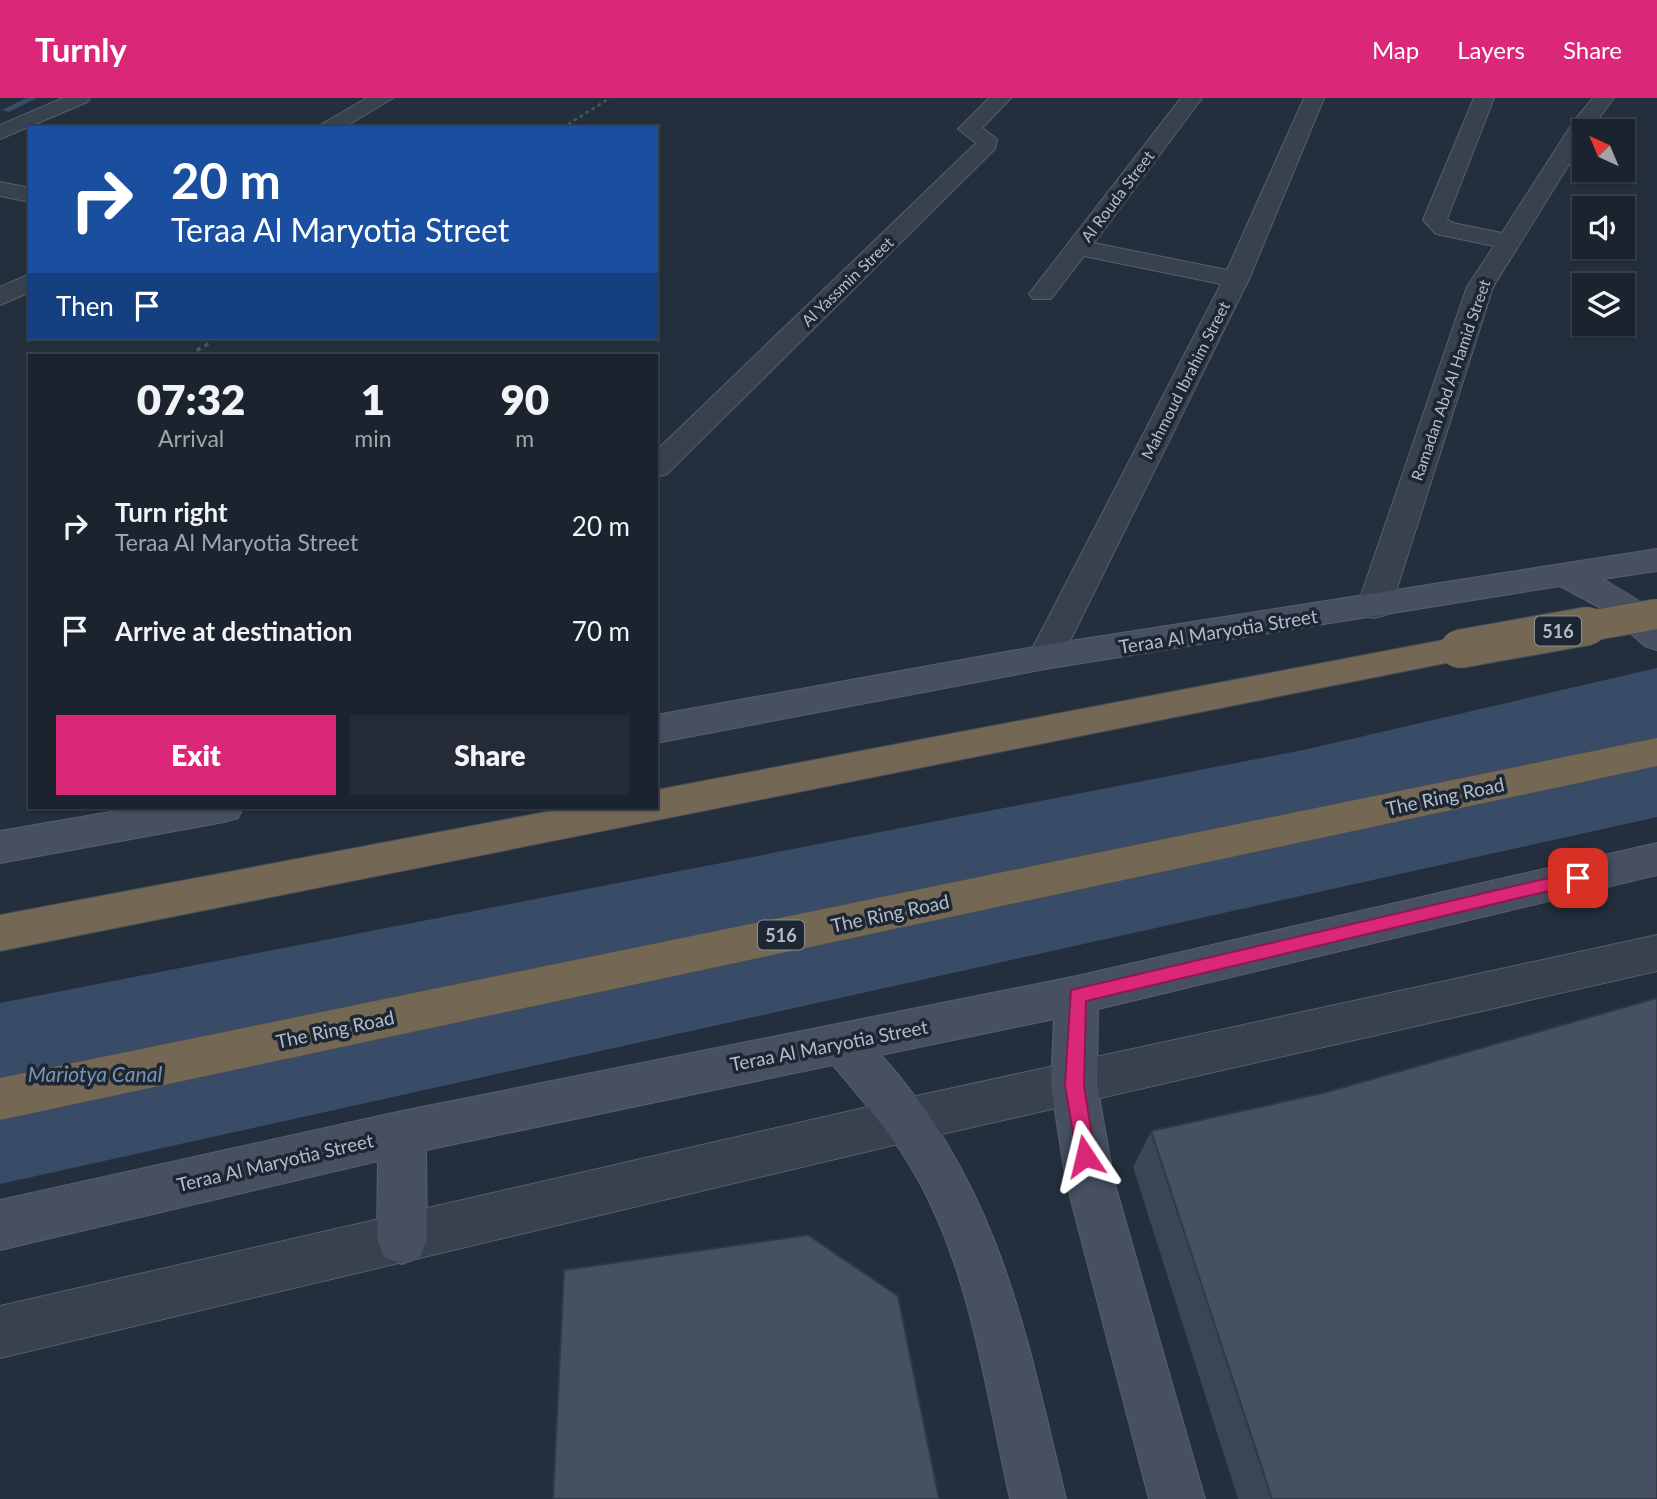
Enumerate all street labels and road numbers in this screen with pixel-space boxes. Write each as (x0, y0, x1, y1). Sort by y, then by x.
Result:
street label: Al Rouda Street (1077, 146, 1158, 245)
street label: Al Yassmin Street (797, 232, 897, 330)
street label: Ramadan Abd Al Hamid Street (1407, 277, 1493, 483)
street label: Mahmoud Ibrahim Street (1137, 298, 1233, 462)
street label: Teraa Al Maryotia Street (1117, 604, 1319, 658)
road number: 516 (1535, 616, 1581, 646)
street label: The Ring Road (1384, 772, 1506, 820)
street label: The Ring Road (829, 889, 951, 937)
road number: 516 (758, 920, 804, 950)
street label: The Ring Road (274, 1005, 396, 1053)
street label: Teraa Al Maryotia Street (728, 1015, 930, 1075)
street label: Teraa Al Maryotia Street (175, 1128, 376, 1196)

